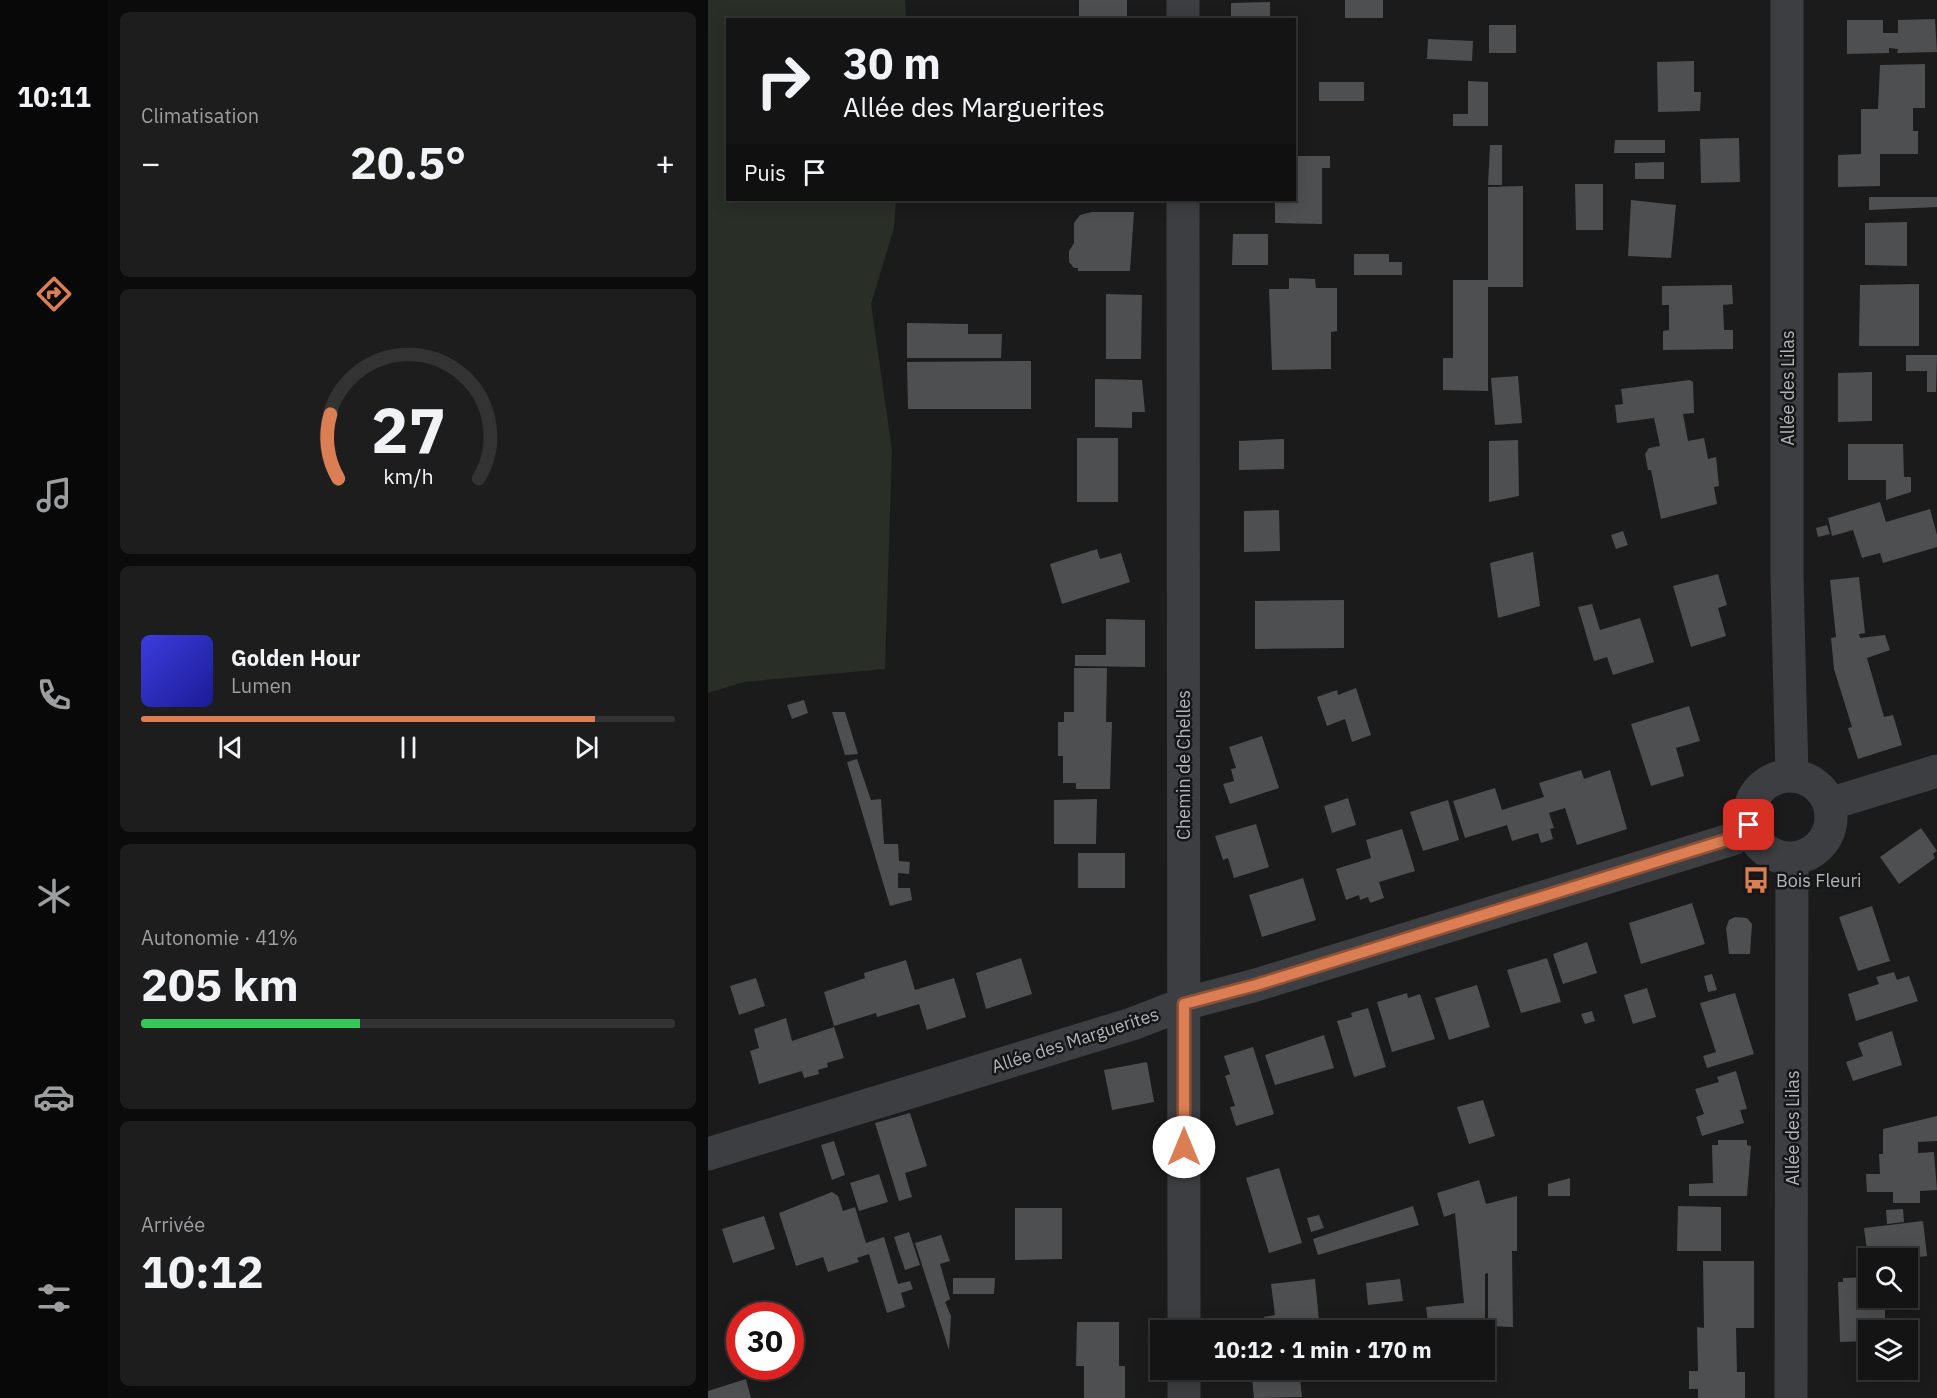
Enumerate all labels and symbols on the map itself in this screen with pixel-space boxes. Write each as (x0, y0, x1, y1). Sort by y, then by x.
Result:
street label: Allée des Lilas (1776, 330, 1799, 446)
street label: Chemin de Chelles (1172, 690, 1195, 840)
pin (1723, 799, 1774, 850)
bus stop icon: Bois Fleuri (1741, 865, 1771, 895)
place label: Bois Fleuri (1776, 869, 1862, 892)
street label: Allée des Marguerites (988, 1002, 1162, 1078)
street label: Allée des Lilas (1781, 1070, 1804, 1186)
position arrow (1152, 1115, 1216, 1179)
speed limit sign: 30 (726, 1302, 804, 1380)

